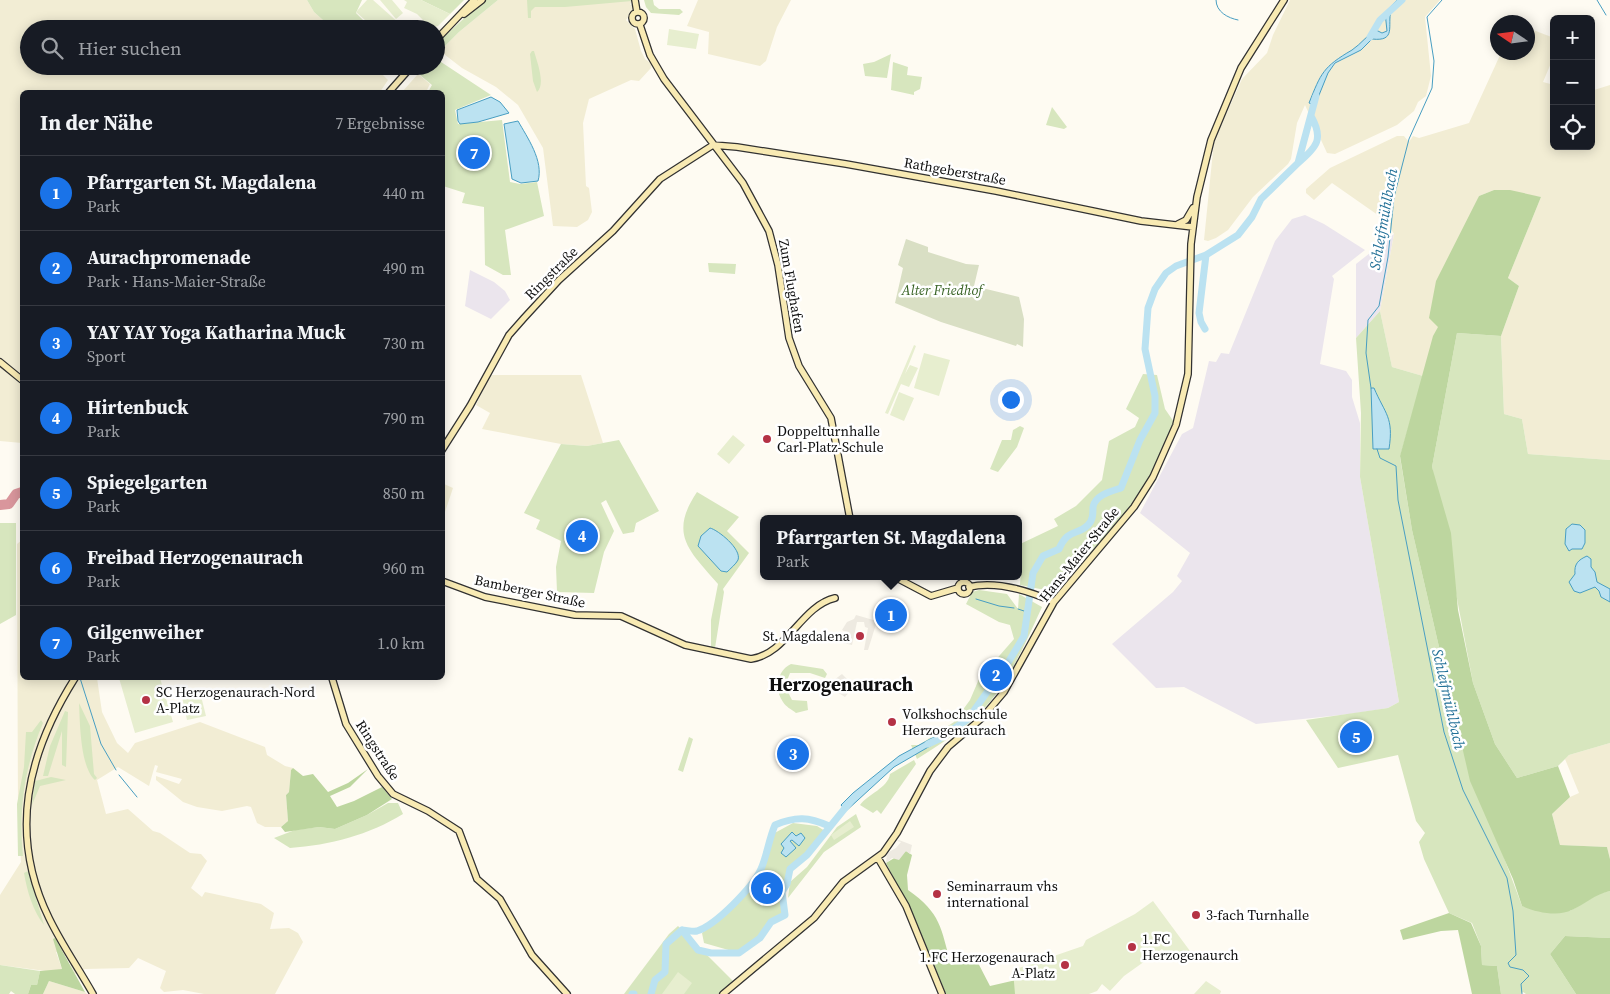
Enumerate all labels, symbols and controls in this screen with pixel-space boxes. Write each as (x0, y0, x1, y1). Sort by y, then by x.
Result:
north arrow (1490, 15, 1535, 60)
map controls (1550, 15, 1595, 150)
button: + (1550, 15, 1595, 60)
search box (20, 20, 445, 75)
icon: search (38, 34, 66, 62)
text: Hier suchen (78, 35, 182, 61)
button: − (1550, 60, 1595, 105)
button: locate (1550, 105, 1595, 150)
text: In der Nähe (40, 108, 153, 137)
text: 7 Ergebnisse (335, 112, 425, 134)
pin: 7 (458, 134, 490, 172)
street label: Rathgeberstraße (902, 152, 1008, 190)
water label: Schleifmühlbach (1364, 167, 1402, 271)
text: Pfarrgarten St. Magdalena (87, 169, 316, 195)
text: 1 (52, 182, 60, 204)
text: 440 m (383, 182, 425, 204)
text: Park (87, 195, 120, 217)
street label: Zum Flughafen (774, 238, 810, 335)
street label: Ringstraße (520, 242, 582, 304)
text: Aurachpromenade (87, 244, 251, 270)
text: 2 (52, 257, 60, 279)
text: 490 m (383, 257, 425, 279)
text: Park · Hans-Maier-Straße (87, 270, 266, 292)
park label: Alter Friedhof (901, 280, 985, 300)
text: YAY YAY Yoga Katharina Muck (87, 319, 346, 345)
text: 3 (52, 332, 60, 354)
text: 730 m (383, 332, 425, 354)
text: Sport (87, 345, 125, 367)
your location (998, 387, 1024, 413)
text: Hirtenbuck (87, 394, 188, 420)
text: 4 (52, 407, 60, 429)
text: 790 m (383, 407, 425, 429)
text: Park (87, 420, 120, 442)
place label: Doppelturnhalle Carl-Platz-Schule (777, 421, 884, 457)
marker: Doppelturnhalle Carl-Platz-Schule (761, 433, 773, 445)
text: Spiegelgarten (87, 469, 207, 495)
text: 5 (52, 482, 60, 504)
text: 850 m (383, 482, 425, 504)
text: Park (87, 495, 120, 517)
street label: Hans-Maier-Straße (1034, 502, 1124, 606)
popup (760, 515, 1022, 580)
pin: 4 (566, 517, 598, 555)
text: Pfarrgarten St. Magdalena (776, 524, 1006, 550)
text: Freibad Herzogenaurach (87, 544, 303, 570)
text: Park (776, 550, 809, 572)
text: 6 (52, 557, 60, 579)
text: 960 m (383, 557, 425, 579)
street label: Bamberger Straße (473, 569, 587, 613)
text: Park (87, 570, 120, 592)
pin: 1 (875, 596, 907, 634)
text: Gilgenweiher (87, 619, 204, 645)
place label: St. Magdalena (763, 626, 851, 646)
marker: St. Magdalena (854, 630, 866, 642)
text: 7 (52, 632, 60, 654)
text: 1.0 km (377, 632, 425, 654)
text: Park (87, 645, 120, 667)
water label: Schleifmühlbach (1427, 647, 1471, 751)
pin: 2 (980, 656, 1012, 694)
district label: Herzogenaurach (769, 671, 914, 697)
place label: SC Herzogenaurach-Nord A-Platz (156, 682, 315, 718)
marker: SC Herzogenaurach-Nord A-Platz (140, 694, 152, 706)
place label: Volkshochschule Herzogenaurach (902, 704, 1007, 740)
street label: Ringstraße (351, 716, 405, 784)
marker: Volkshochschule Herzogenaurach (886, 716, 898, 728)
pin: 5 (1340, 718, 1372, 756)
pin: 3 (777, 735, 809, 773)
pin: 6 (751, 869, 783, 907)
place label: Seminarraum vhs international (947, 876, 1058, 912)
marker: Seminarraum vhs international (931, 888, 943, 900)
place label: 3-fach Turnhalle (1206, 905, 1309, 925)
marker: 3-fach Turnhalle (1190, 909, 1202, 921)
place label: 1.FC Herzogenaurch (1142, 929, 1239, 965)
marker: 1.FC Herzogenaurch (1126, 941, 1138, 953)
place label: 1.FC Herzogenaurach A-Platz (920, 947, 1056, 983)
marker: 1.FC Herzogenaurach A-Platz (1059, 959, 1071, 971)

